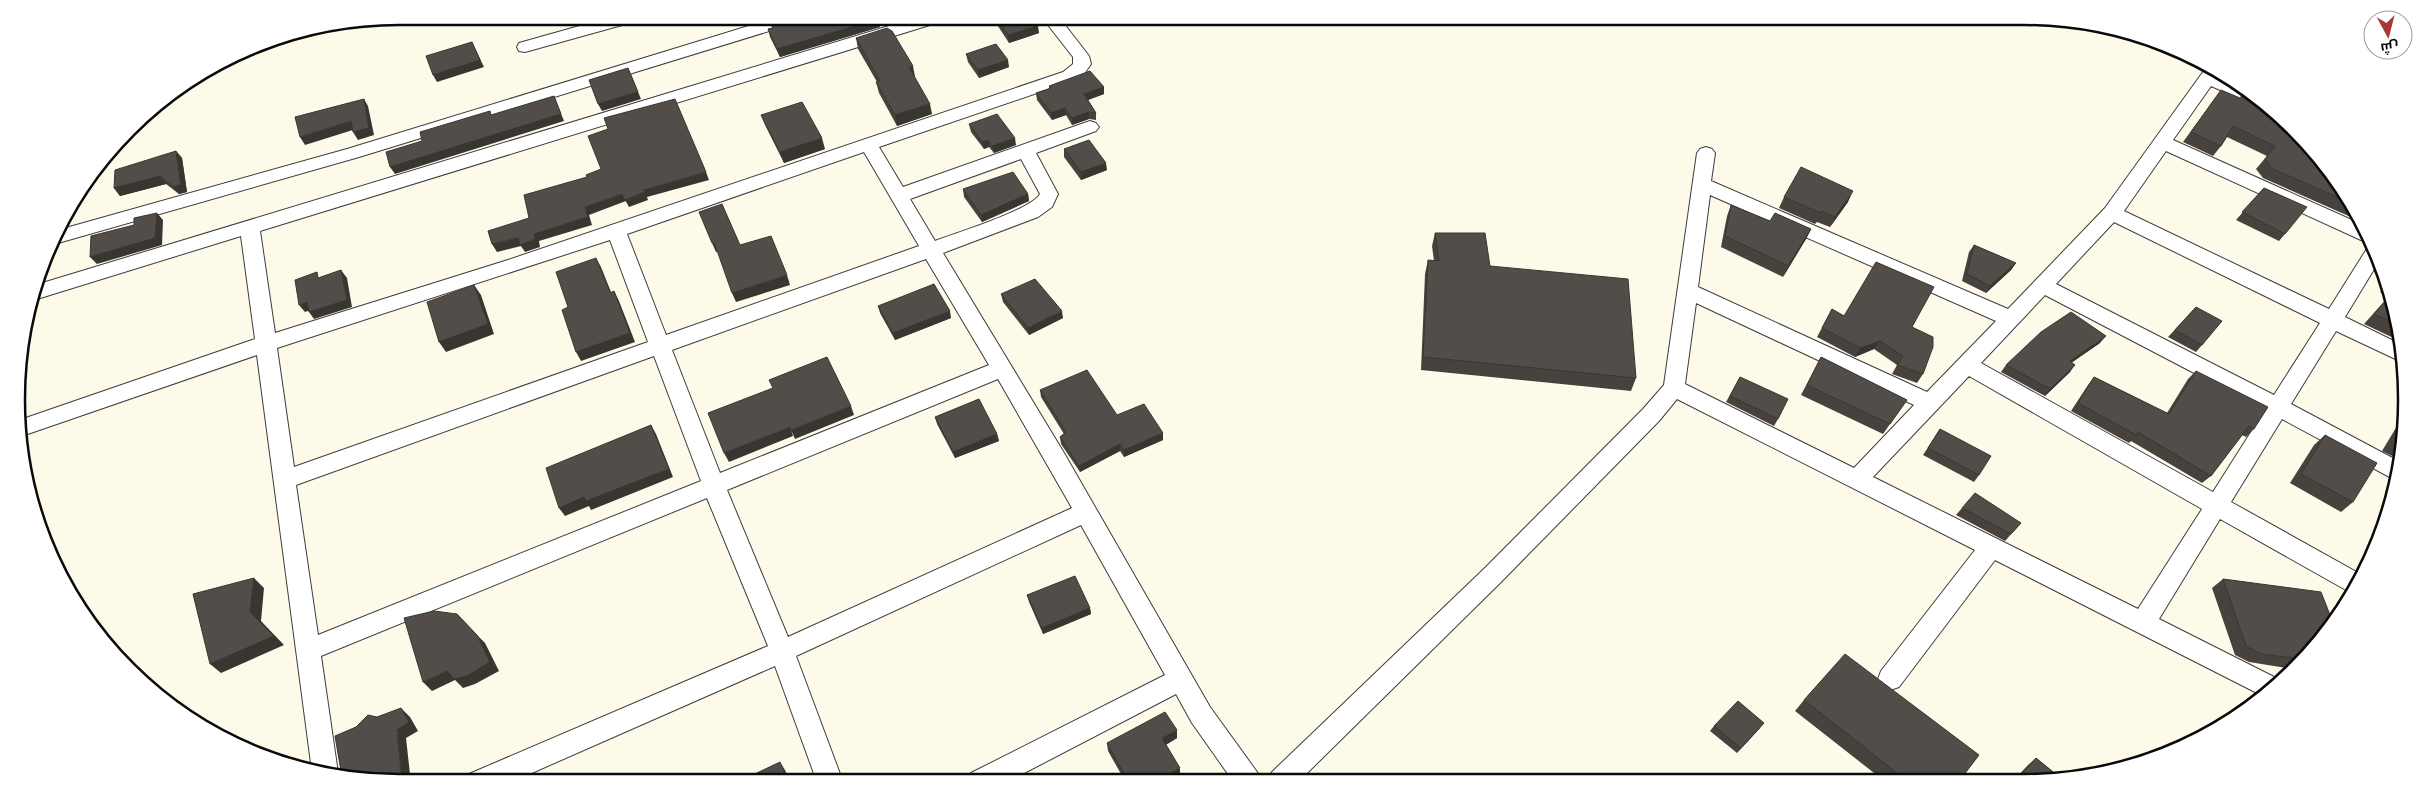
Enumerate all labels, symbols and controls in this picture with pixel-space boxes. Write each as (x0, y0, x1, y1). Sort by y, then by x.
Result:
north arrow (2363, 10, 2413, 60)
text: ش (2380, 38, 2400, 58)

